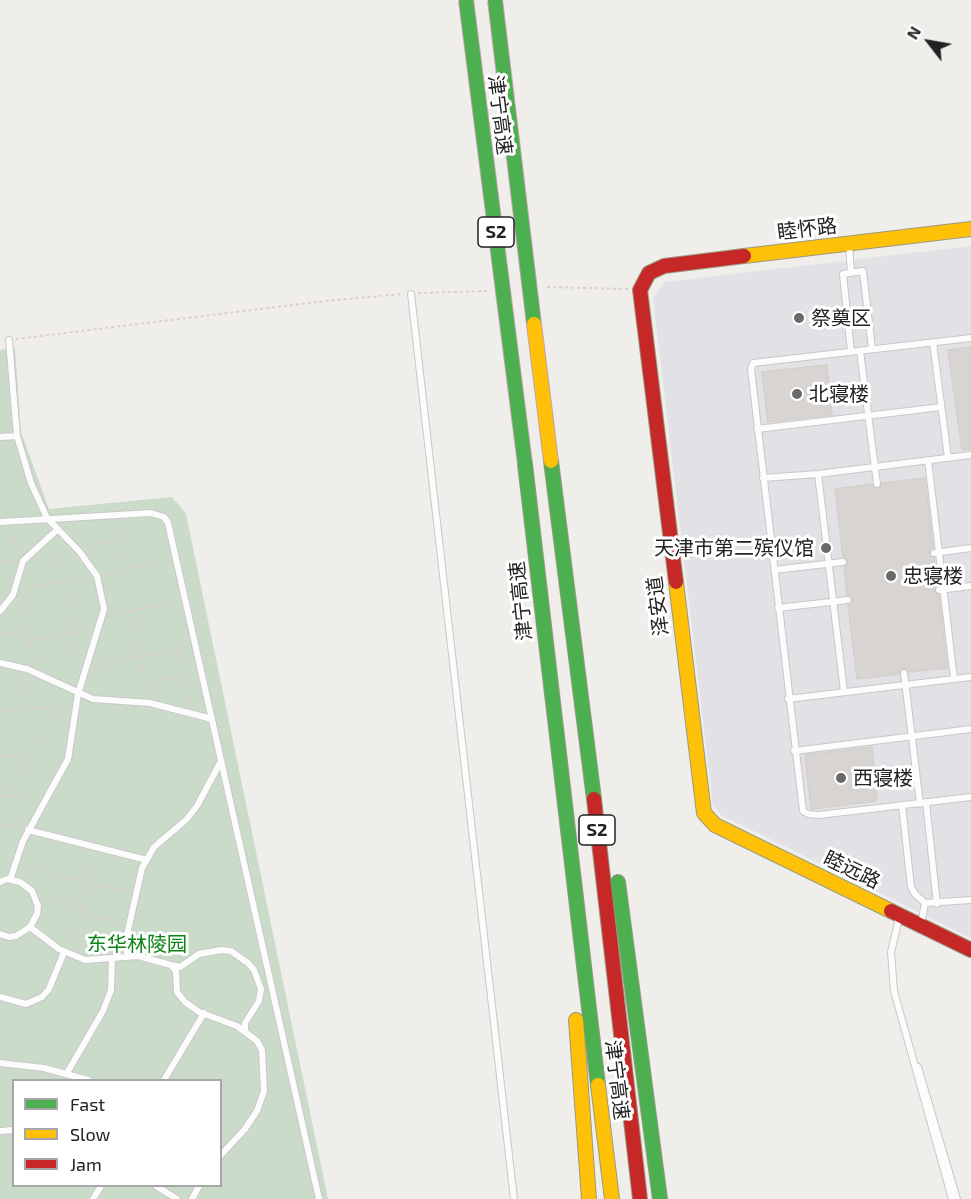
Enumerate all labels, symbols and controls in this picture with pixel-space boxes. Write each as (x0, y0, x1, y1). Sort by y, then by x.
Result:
north arrow (899, 12, 959, 72)
text: N (902, 23, 924, 42)
street label: 津宁高速 (483, 74, 517, 156)
street label: 睦怀路 (776, 213, 838, 245)
road number: S2 (478, 217, 514, 247)
place label: 祭奠区 (811, 306, 871, 330)
marker: 祭奠区 (792, 311, 806, 325)
place label: 北寝楼 (809, 382, 869, 406)
marker: 北寝楼 (790, 387, 804, 401)
place label: 天津市第二殡仪馆 (654, 536, 814, 560)
marker: 天津市第二殡仪馆 (819, 541, 833, 555)
street label: 津宁高速 (505, 560, 537, 642)
place label: 忠寝楼 (903, 564, 963, 588)
marker: 忠寝楼 (884, 569, 898, 583)
street label: 泽安道 (642, 575, 674, 637)
place label: 西寝楼 (853, 766, 913, 790)
marker: 西寝楼 (834, 771, 848, 785)
road number: S2 (579, 815, 615, 845)
street label: 睦远路 (820, 846, 884, 894)
park label: 东华林陵园 (87, 932, 187, 956)
street label: 津宁高速 (600, 1039, 634, 1121)
legend (12, 1079, 222, 1187)
text: Fast (70, 1093, 105, 1115)
text: Slow (70, 1123, 110, 1145)
text: Jam (70, 1153, 102, 1175)

